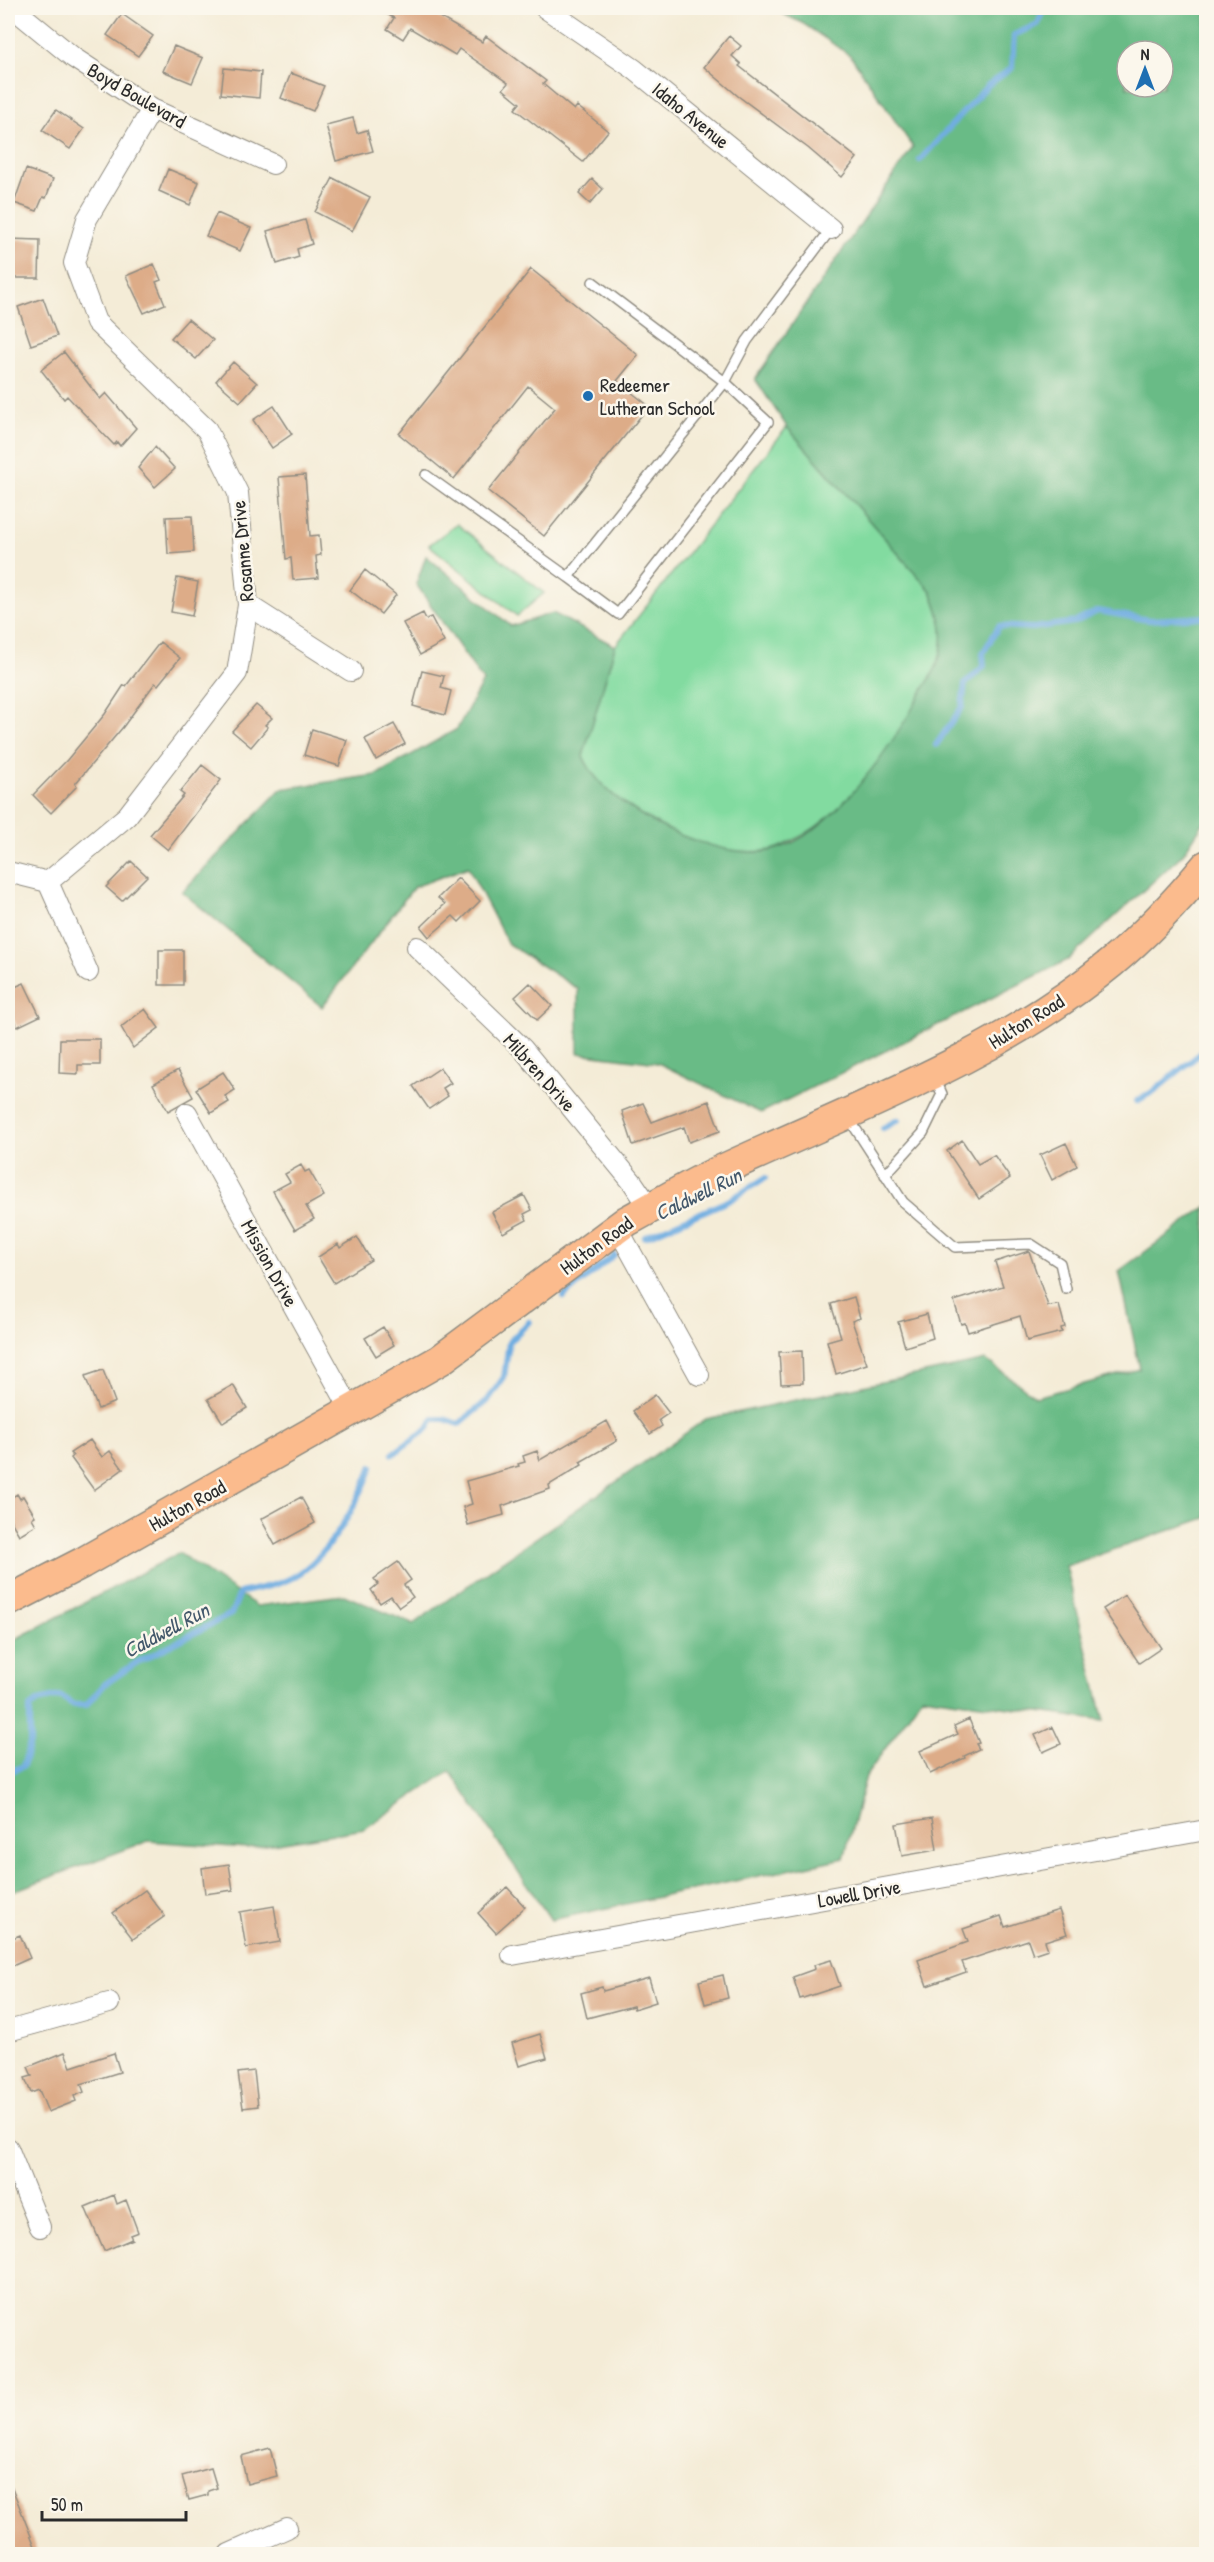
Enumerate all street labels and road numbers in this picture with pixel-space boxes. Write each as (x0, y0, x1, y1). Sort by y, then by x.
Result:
street label: Boyd Boulevard (83, 56, 191, 134)
street label: Idaho Avenue (647, 76, 735, 155)
street label: Rosanne Drive (224, 500, 260, 602)
street label: Hulton Road (983, 987, 1069, 1055)
street label: Milbren Drive (498, 1027, 582, 1117)
street label: Hulton Road (554, 1209, 638, 1281)
street label: Mission Drive (235, 1215, 305, 1311)
street label: Hulton Road (144, 1473, 230, 1537)
street label: Lowell Drive (815, 1872, 903, 1914)

